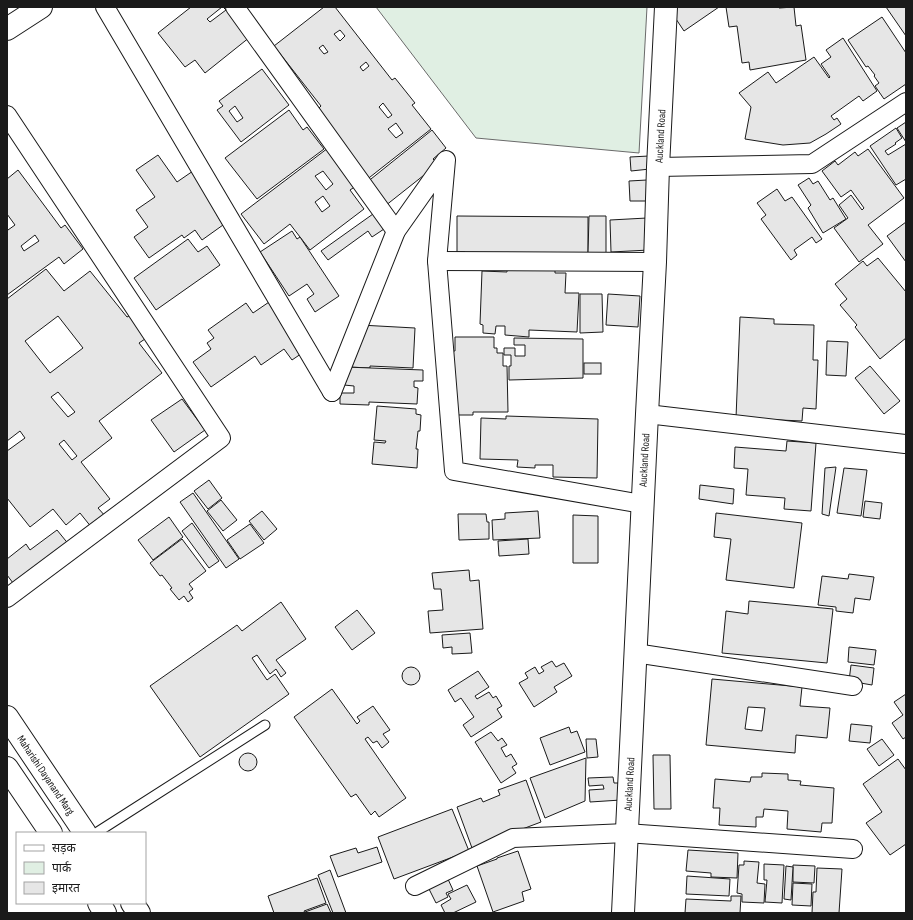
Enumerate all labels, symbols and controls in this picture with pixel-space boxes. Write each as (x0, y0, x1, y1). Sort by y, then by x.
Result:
street label: Auckland Road (653, 109, 668, 164)
street label: Auckland Road (637, 433, 652, 488)
street label: Maharishi Dayanand Marg (14, 733, 77, 818)
street label: Auckland Road (622, 757, 637, 812)
legend (16, 832, 146, 904)
text: सड़क (52, 841, 77, 856)
text: पार्क (52, 861, 72, 876)
text: इमारत (52, 881, 81, 896)

